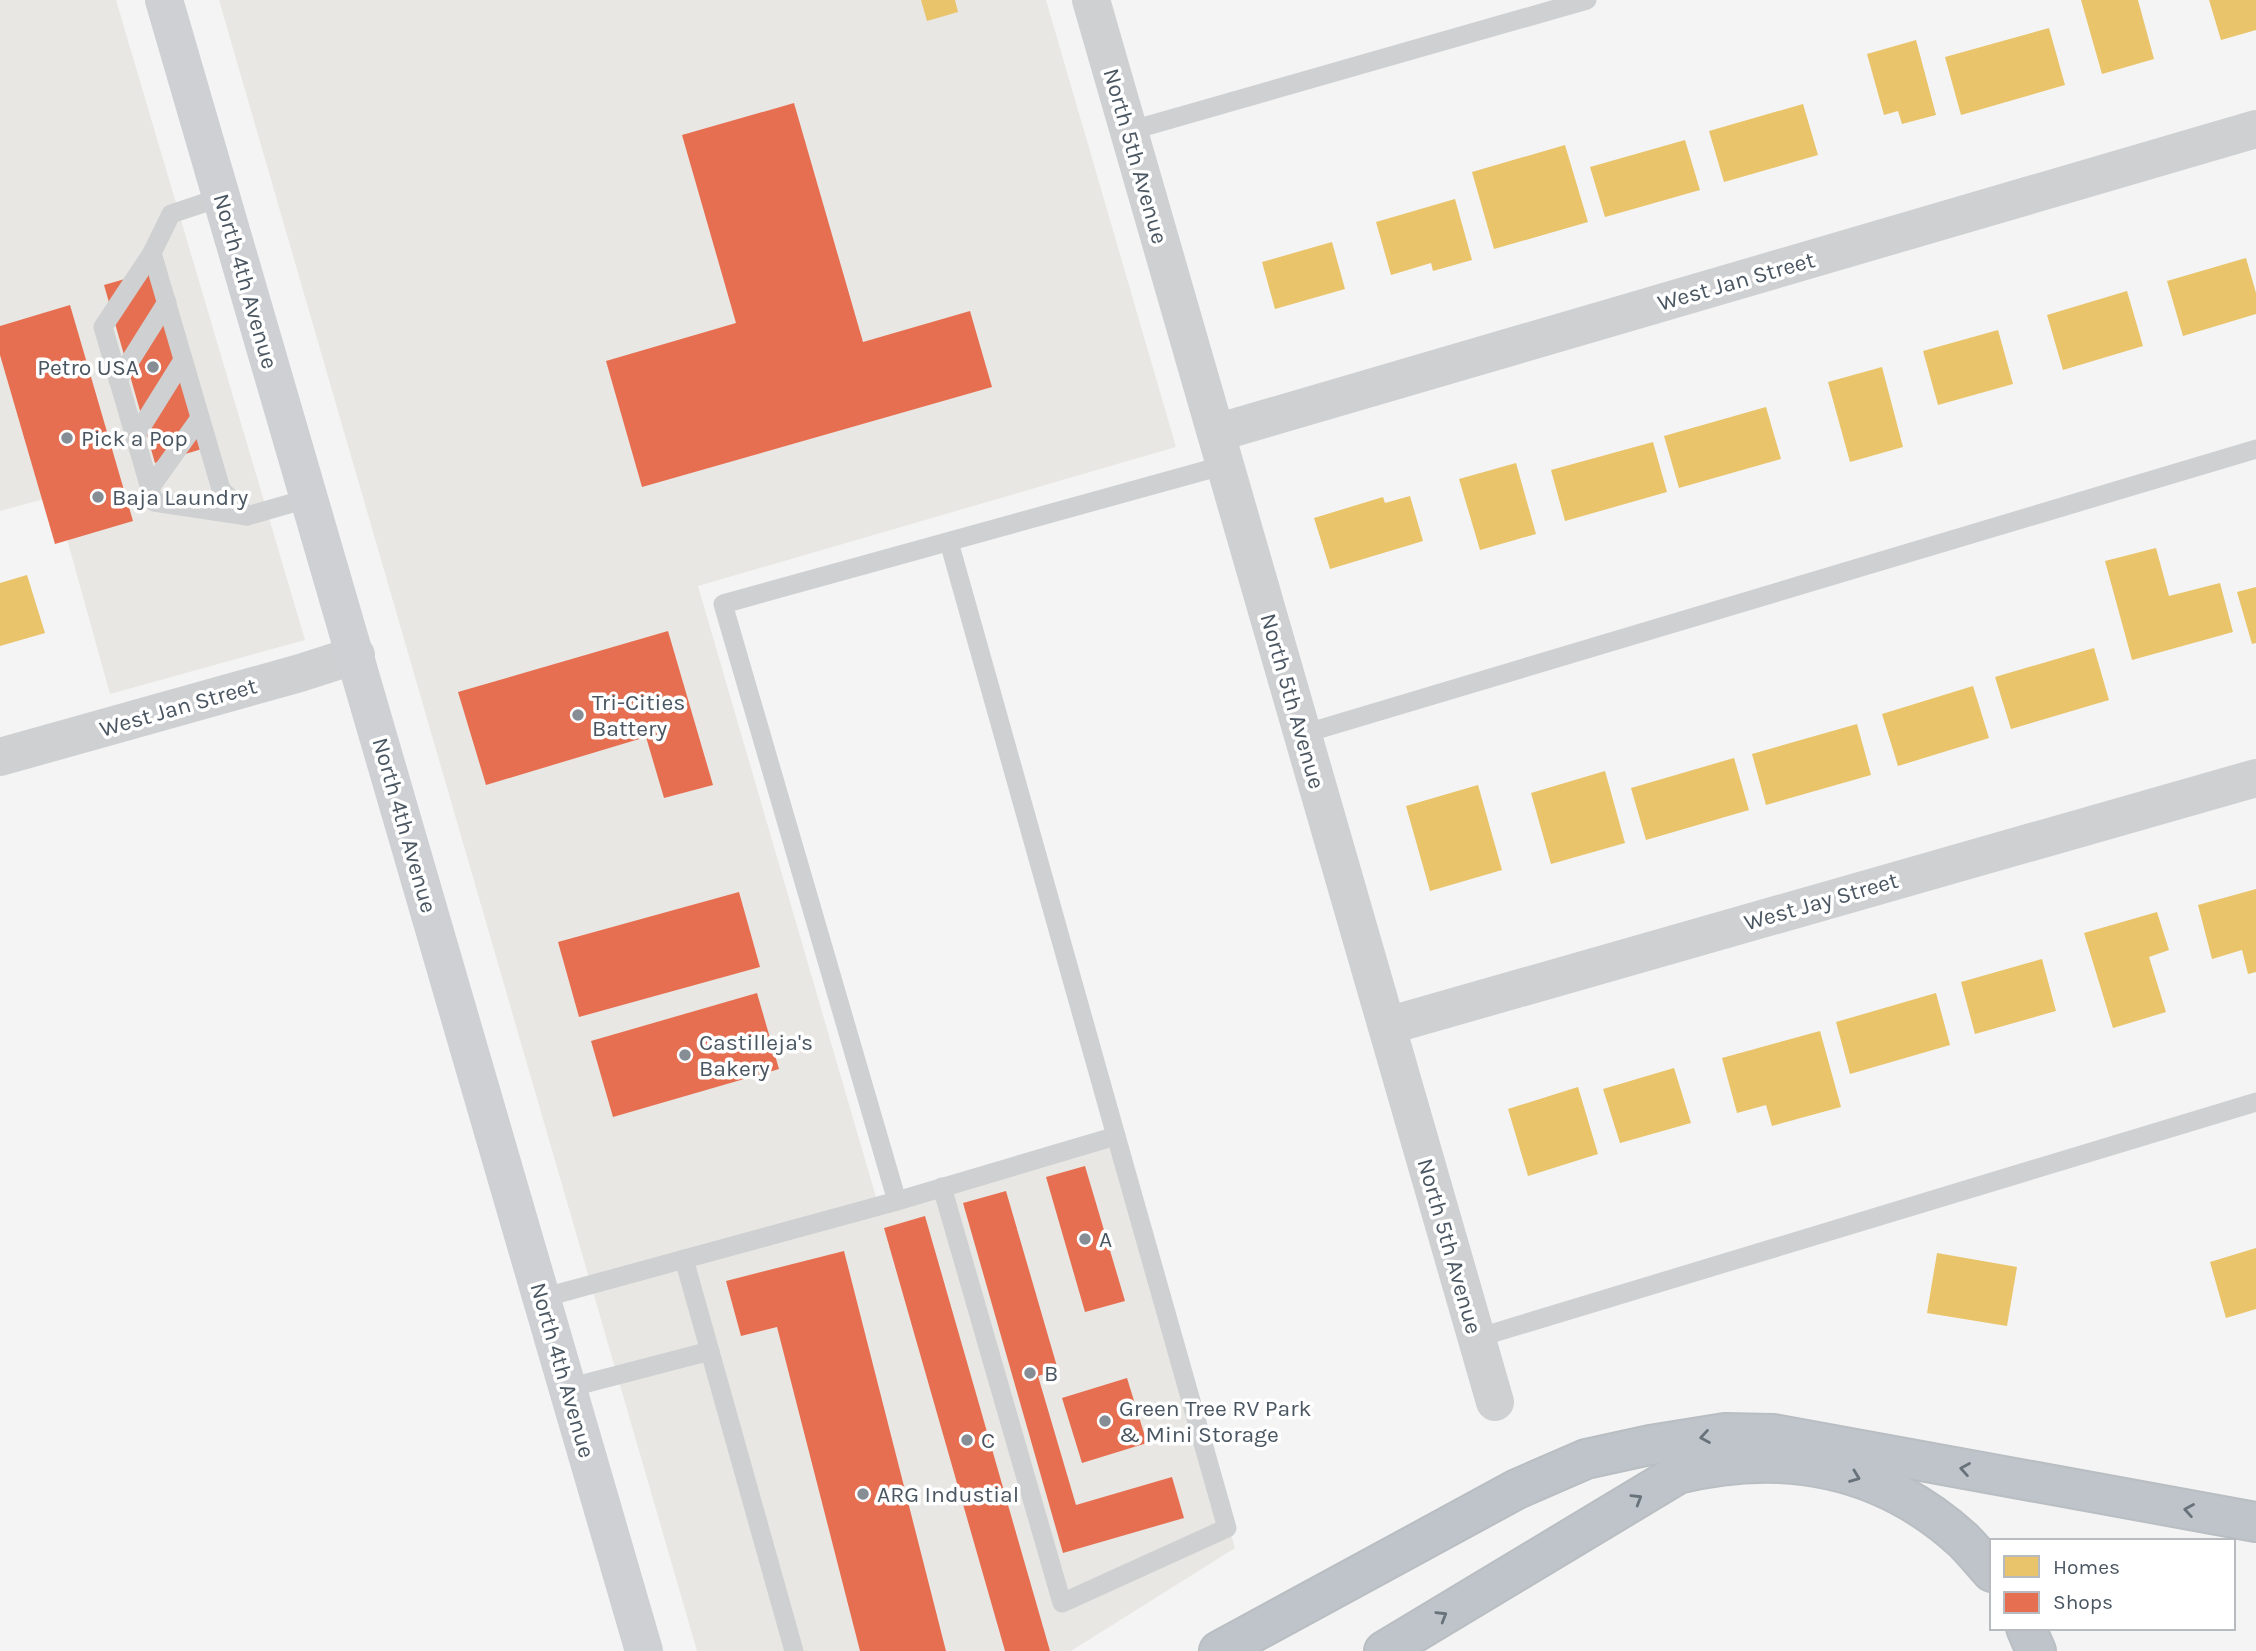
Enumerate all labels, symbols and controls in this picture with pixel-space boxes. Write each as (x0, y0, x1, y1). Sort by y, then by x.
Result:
street label: North 5th Avenue (1098, 65, 1173, 247)
street label: North 4th Avenue (208, 190, 283, 372)
street label: West Jan Street (1654, 246, 1818, 317)
place label: Petro USA (37, 354, 139, 381)
marker: Petro USA (145, 359, 161, 375)
place label: Pick a Pop (81, 425, 188, 452)
marker: Pick a Pop (59, 430, 75, 446)
place label: Baja Laundry (112, 484, 248, 511)
marker: Baja Laundry (90, 489, 106, 505)
street label: North 5th Avenue (1255, 610, 1330, 792)
street label: West Jan Street (96, 672, 260, 743)
place label: Tri-Cities Battery (592, 689, 685, 742)
marker: Tri-Cities Battery (570, 707, 586, 723)
street label: North 4th Avenue (367, 734, 442, 916)
street label: West Jay Street (1741, 866, 1902, 936)
place label: Castilleja's Bakery (699, 1029, 813, 1082)
marker: Castilleja's Bakery (677, 1047, 693, 1063)
street label: North 5th Avenue (1412, 1155, 1487, 1337)
place label: A (1099, 1226, 1112, 1253)
marker: A (1077, 1231, 1093, 1247)
street label: North 4th Avenue (525, 1279, 600, 1461)
place label: B (1044, 1360, 1058, 1387)
marker: B (1022, 1365, 1038, 1381)
place label: Green Tree RV Park & Mini Storage (1119, 1395, 1312, 1448)
marker: Green Tree RV Park & Mini Storage (1097, 1413, 1113, 1429)
place label: C (981, 1427, 995, 1454)
one-way arrow (1699, 1429, 1711, 1444)
marker: C (959, 1432, 975, 1448)
one-way arrow (1959, 1462, 1971, 1477)
one-way arrow (1849, 1468, 1861, 1482)
place label: ARG Industial (877, 1481, 1019, 1508)
marker: ARG Industial (855, 1486, 871, 1502)
one-way arrow (1630, 1494, 1643, 1507)
one-way arrow (2183, 1503, 2195, 1518)
legend (1990, 1539, 2235, 1630)
text: Homes (2053, 1555, 2120, 1579)
text: Shops (2053, 1590, 2113, 1614)
one-way arrow (1435, 1611, 1448, 1624)

